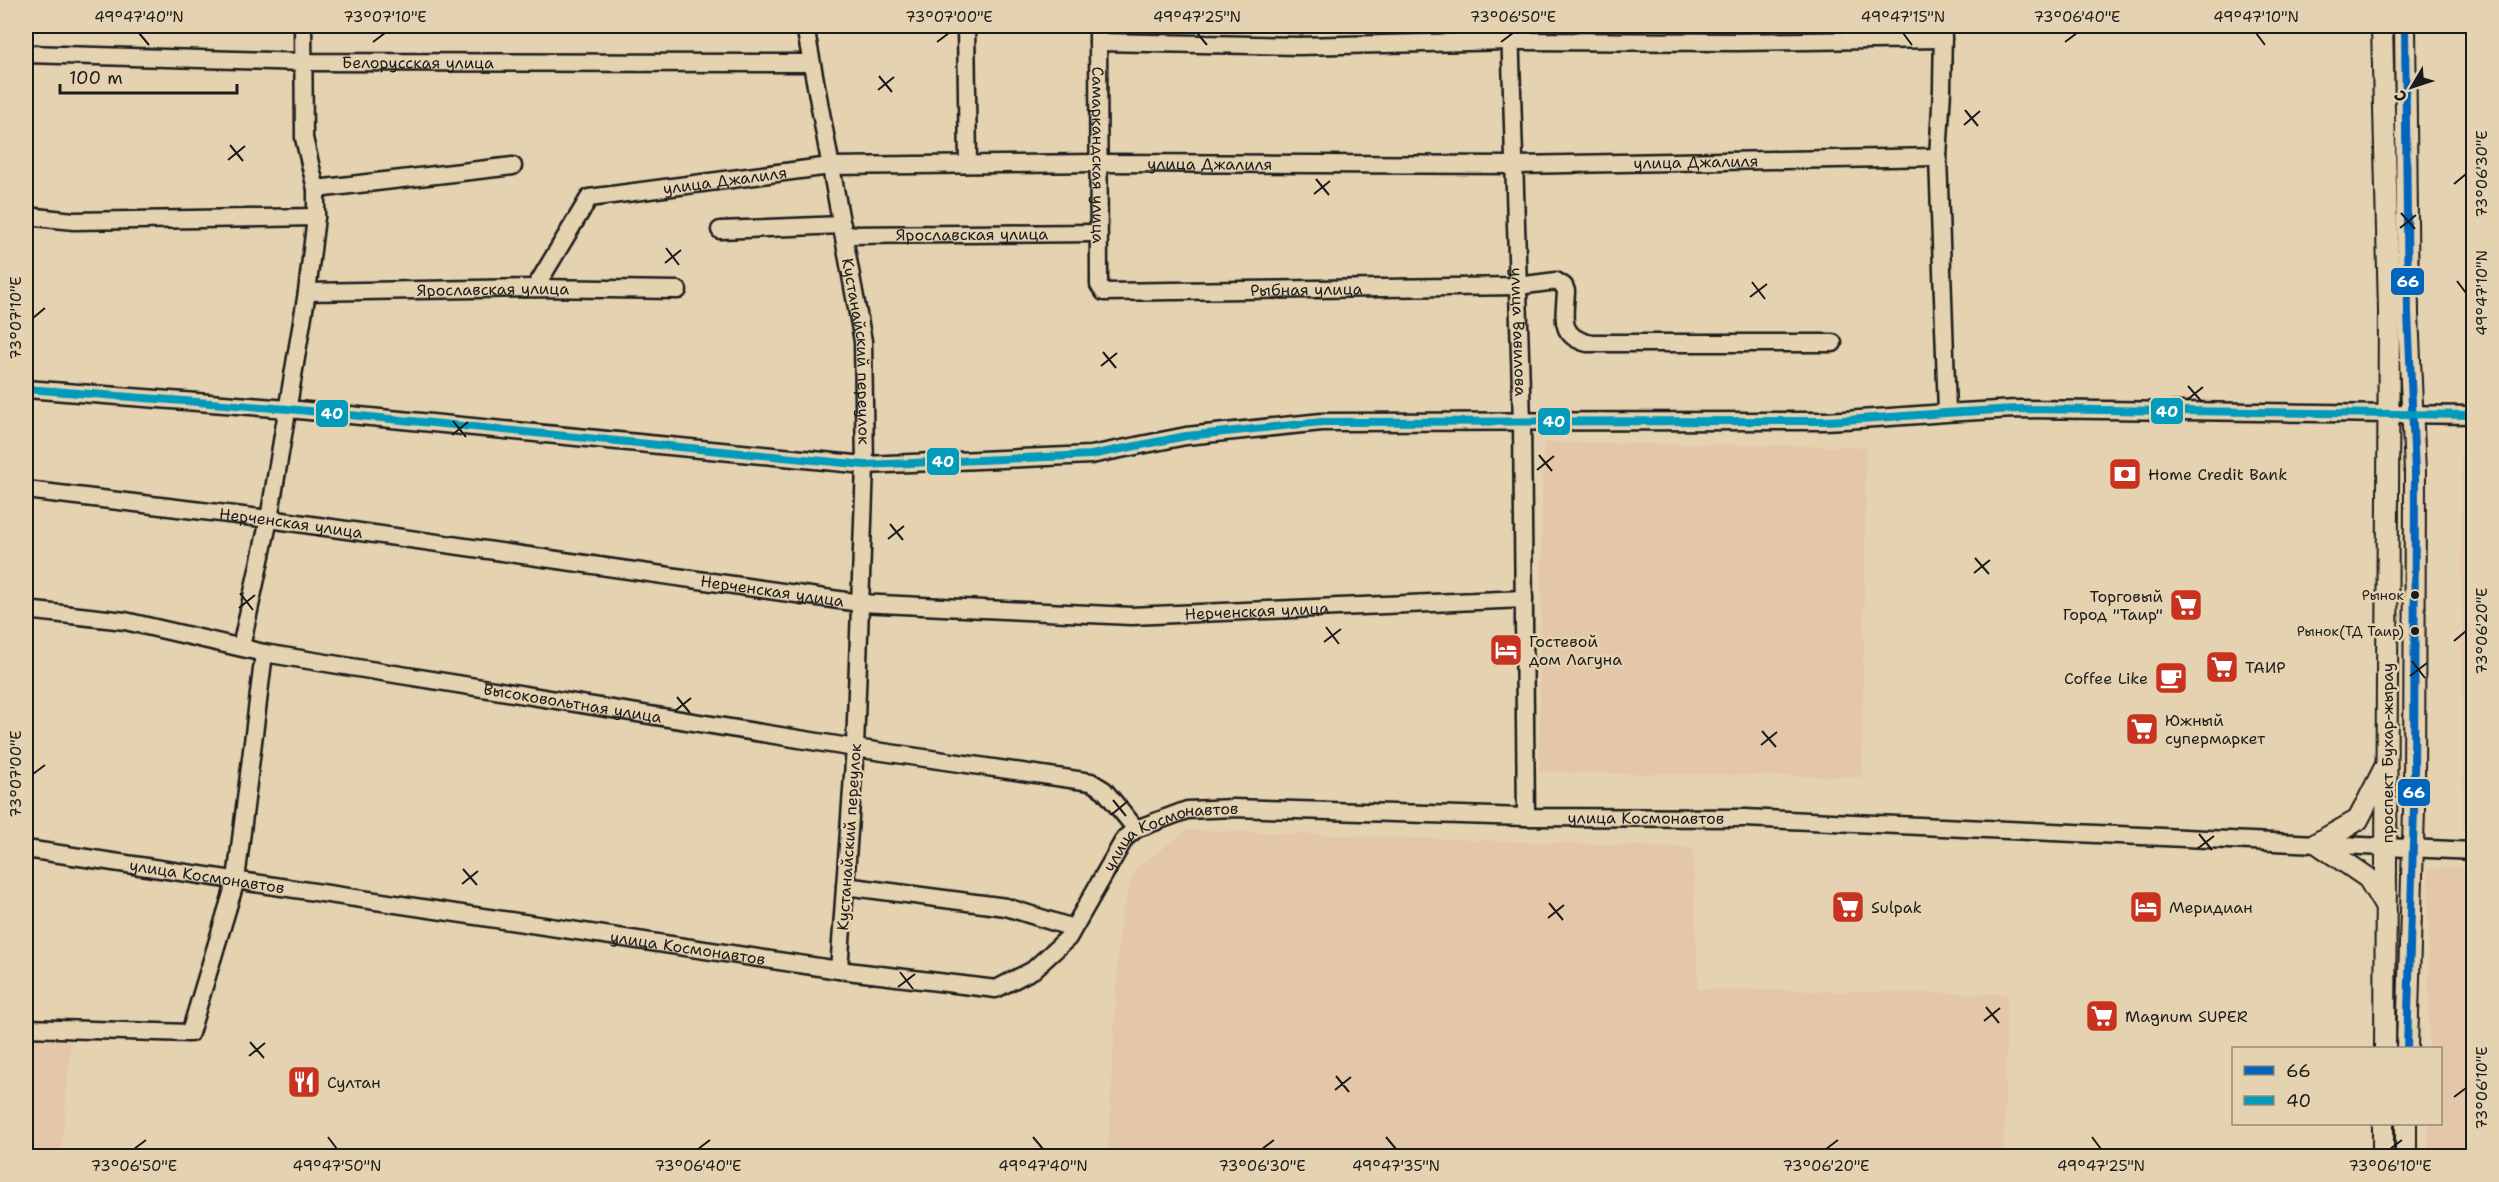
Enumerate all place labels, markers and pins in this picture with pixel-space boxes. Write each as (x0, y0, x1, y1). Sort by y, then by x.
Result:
bank icon: Home Credit Bank (2107, 456, 2143, 492)
place label: Home Credit Bank (2148, 464, 2287, 485)
place label: Торговый Город "Таир" (2063, 586, 2163, 625)
place label: Рынок (2362, 586, 2405, 604)
supermarket icon: Торговый Город "Таир" (2168, 587, 2204, 623)
marker: Рынок (2409, 589, 2421, 601)
place label: Рынок(ТД Таир) (2297, 622, 2404, 640)
marker: Рынок(ТД Таир) (2409, 625, 2421, 637)
place label: Гостевой дом Лагуна (1529, 631, 1622, 670)
hotel icon: Гостевой дом Лагуна (1488, 632, 1524, 668)
supermarket icon: ТАИР (2204, 649, 2240, 685)
place label: ТАИР (2245, 657, 2286, 678)
cafe icon: Coffee Like (2153, 660, 2189, 696)
place label: Coffee Like (2064, 668, 2148, 689)
place label: Южный супермаркет (2165, 710, 2266, 749)
supermarket icon: Южный супермаркет (2124, 711, 2160, 747)
supermarket icon: Sulpak (1830, 889, 1866, 925)
hotel icon: Меридиан (2128, 889, 2164, 925)
place label: Sulpak (1871, 897, 1922, 918)
place label: Меридиан (2169, 897, 2253, 918)
supermarket icon: Magnum SUPER (2084, 998, 2120, 1034)
place label: Magnum SUPER (2125, 1006, 2248, 1027)
restaurant icon: Султан (286, 1064, 322, 1100)
place label: Султан (327, 1072, 381, 1093)

